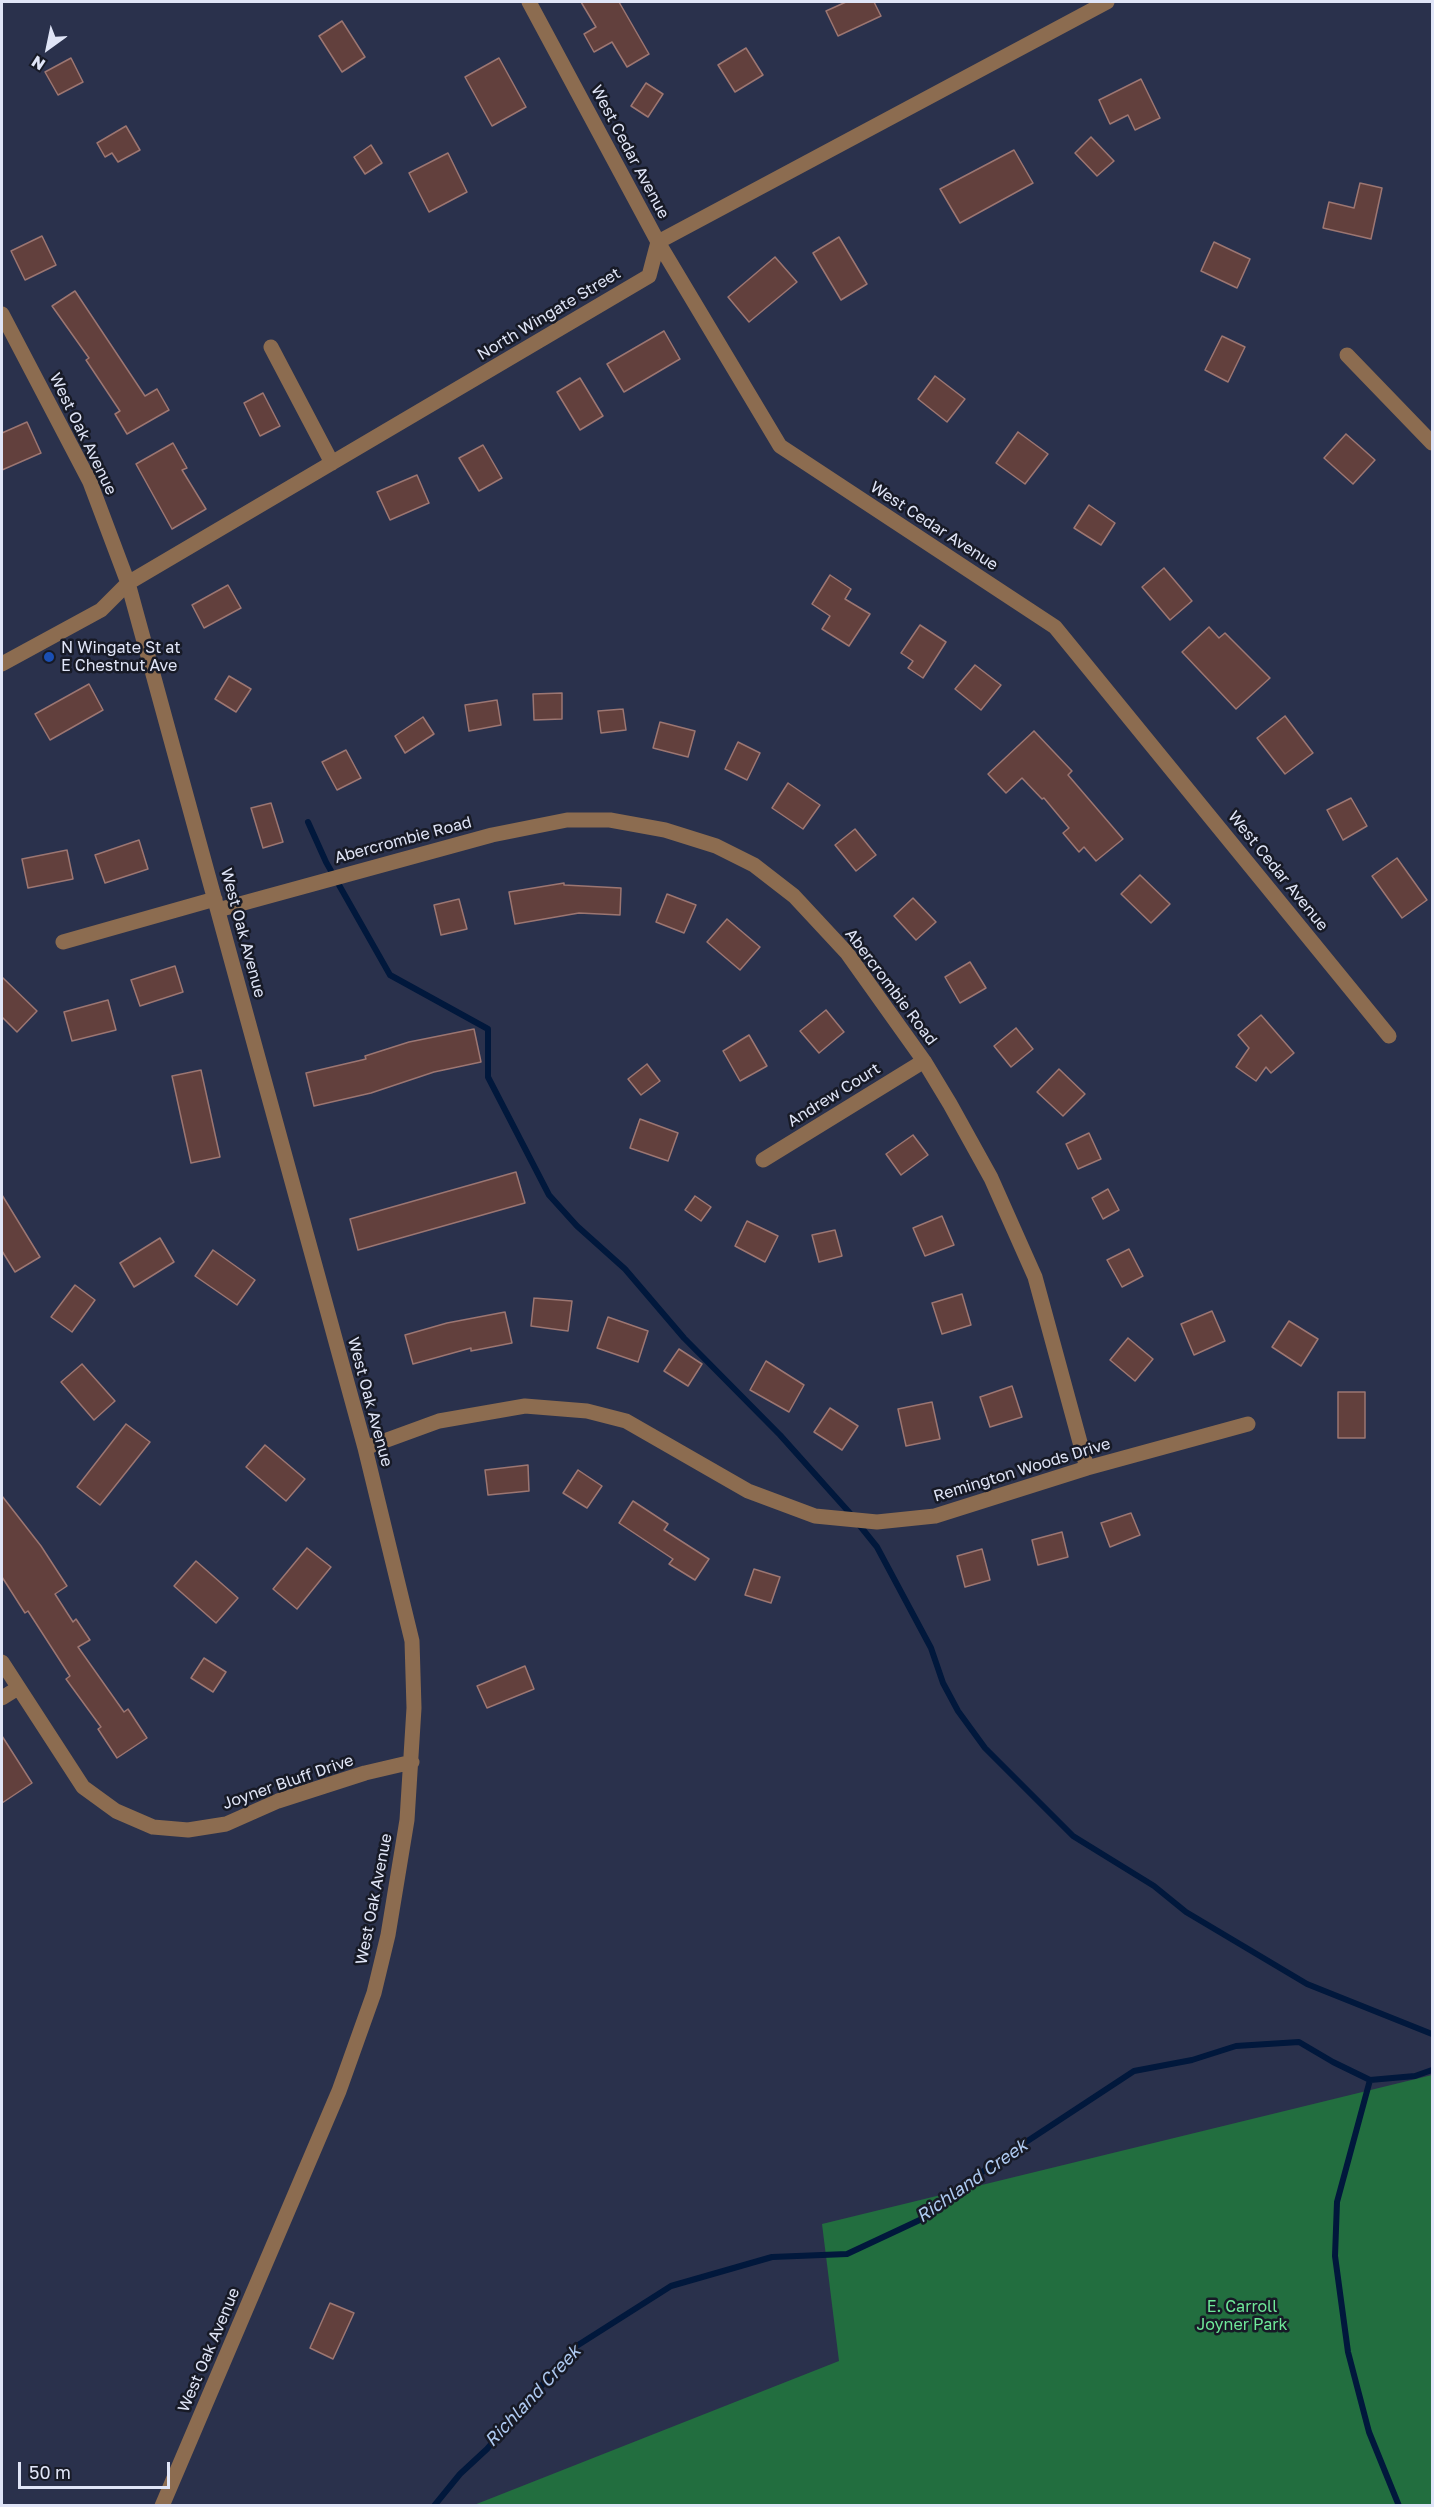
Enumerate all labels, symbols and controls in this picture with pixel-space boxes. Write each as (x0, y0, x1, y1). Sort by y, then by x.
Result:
north arrow (18, 18, 78, 78)
text: N (28, 51, 49, 75)
street label: West Cedar Avenue (587, 82, 673, 222)
street label: North Wingate Street (474, 264, 624, 364)
street label: West Oak Avenue (45, 370, 121, 498)
street label: West Cedar Avenue (866, 477, 1002, 575)
place label: N Wingate St at E Chestnut Ave (61, 638, 181, 676)
marker: N Wingate St at E Chestnut Ave (42, 650, 56, 664)
street label: West Cedar Avenue (1224, 807, 1332, 935)
street label: Abercrombie Road (332, 812, 474, 868)
street label: West Oak Avenue (216, 866, 270, 1000)
street label: Abercrombie Road (841, 925, 941, 1049)
street label: Andrew Court (784, 1059, 884, 1131)
street label: West Oak Avenue (343, 1335, 397, 1469)
street label: Remington Woods Drive (931, 1434, 1113, 1506)
street label: Joyner Bluff Drive (220, 1751, 356, 1813)
street label: West Oak Avenue (352, 1832, 396, 1966)
water label: Richland Creek (912, 2135, 1032, 2227)
street label: West Oak Avenue (174, 2285, 244, 2415)
park label: E. Carroll Joyner Park (1196, 2297, 1288, 2335)
water label: Richland Creek (481, 2341, 585, 2451)
scale bar (21, 2450, 172, 2488)
text: 50 m (29, 2461, 71, 2483)

